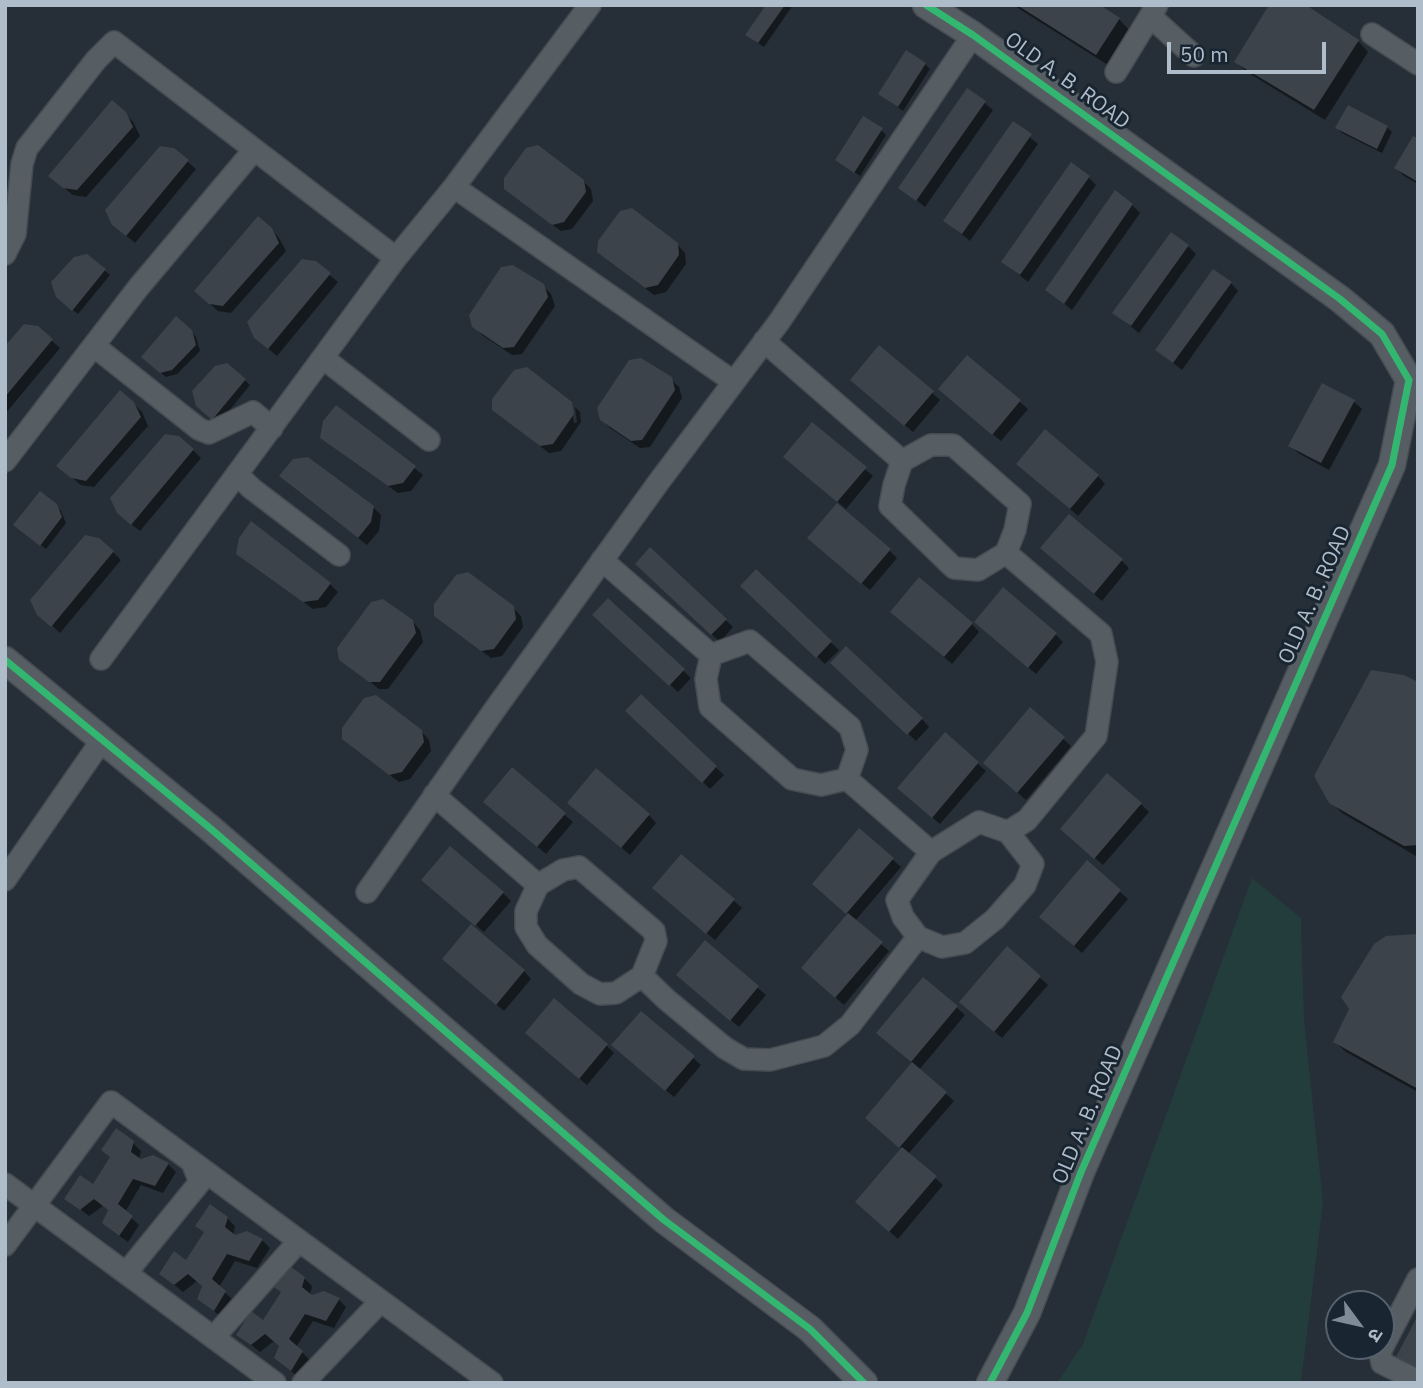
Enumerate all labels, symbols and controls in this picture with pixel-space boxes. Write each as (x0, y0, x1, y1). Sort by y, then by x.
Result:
street label: OLD A. B. ROAD (1000, 27, 1134, 135)
scale bar (1171, 28, 1330, 72)
text: 50 m (1180, 40, 1229, 68)
street label: OLD A. B. ROAD (1273, 522, 1357, 668)
street label: OLD A. B. ROAD (1047, 1042, 1129, 1188)
north arrow (1325, 1290, 1395, 1360)
text: उ (1363, 1324, 1389, 1347)

